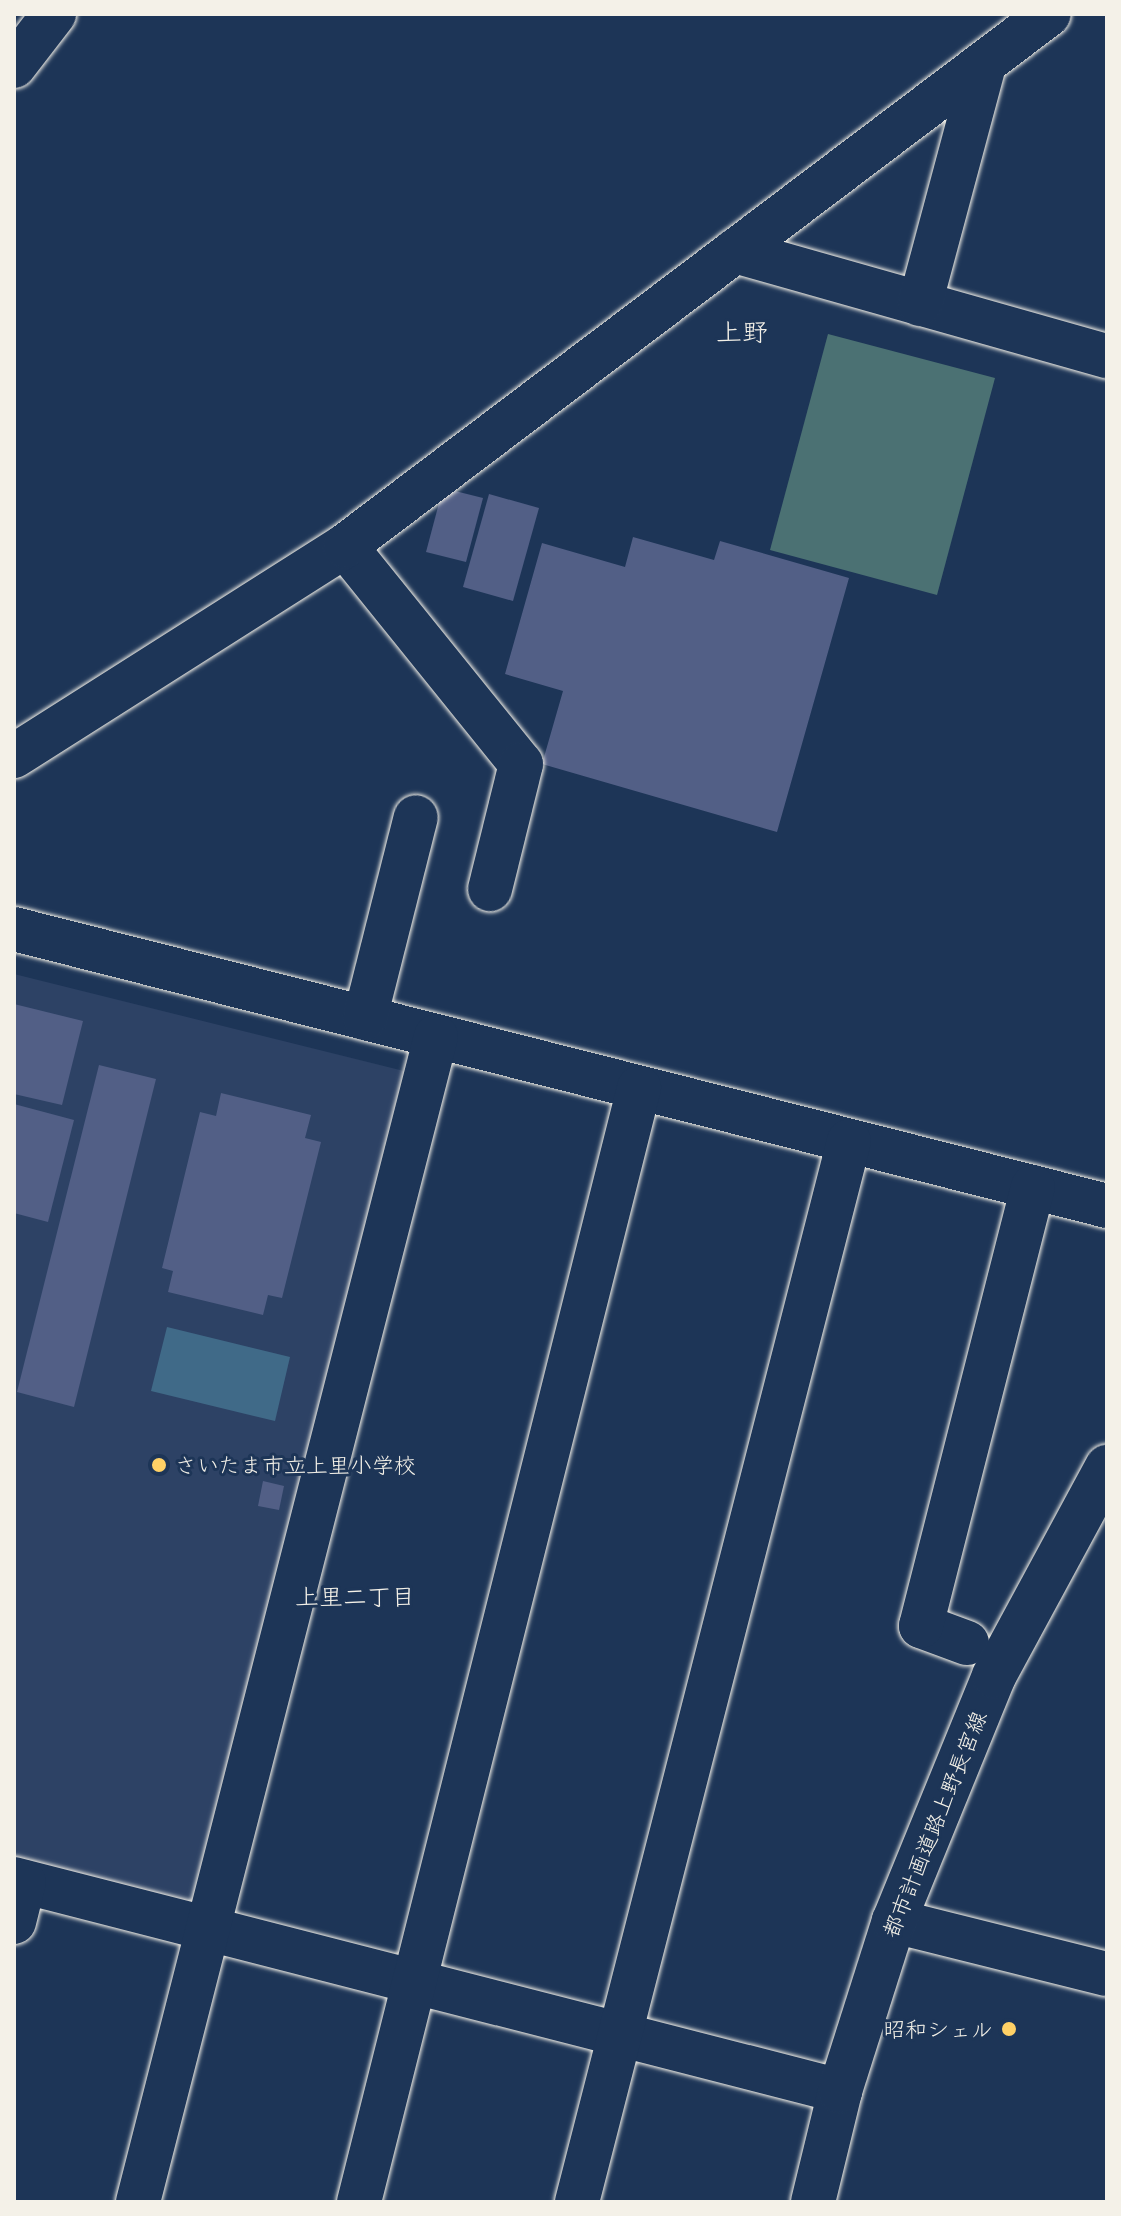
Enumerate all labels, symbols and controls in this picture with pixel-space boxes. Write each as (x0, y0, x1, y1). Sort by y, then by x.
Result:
district label: 上野 (716, 316, 768, 348)
place label: さいたま市立上里小学校 (175, 1452, 417, 1478)
marker: さいたま市立上里小学校 (150, 1456, 168, 1474)
district label: 上里二丁目 (295, 1582, 415, 1610)
street label: 都市計画道路上野長宮線 (876, 1707, 992, 1941)
place label: 昭和シェル (883, 2016, 993, 2042)
marker: 昭和シェル (1000, 2020, 1018, 2038)

